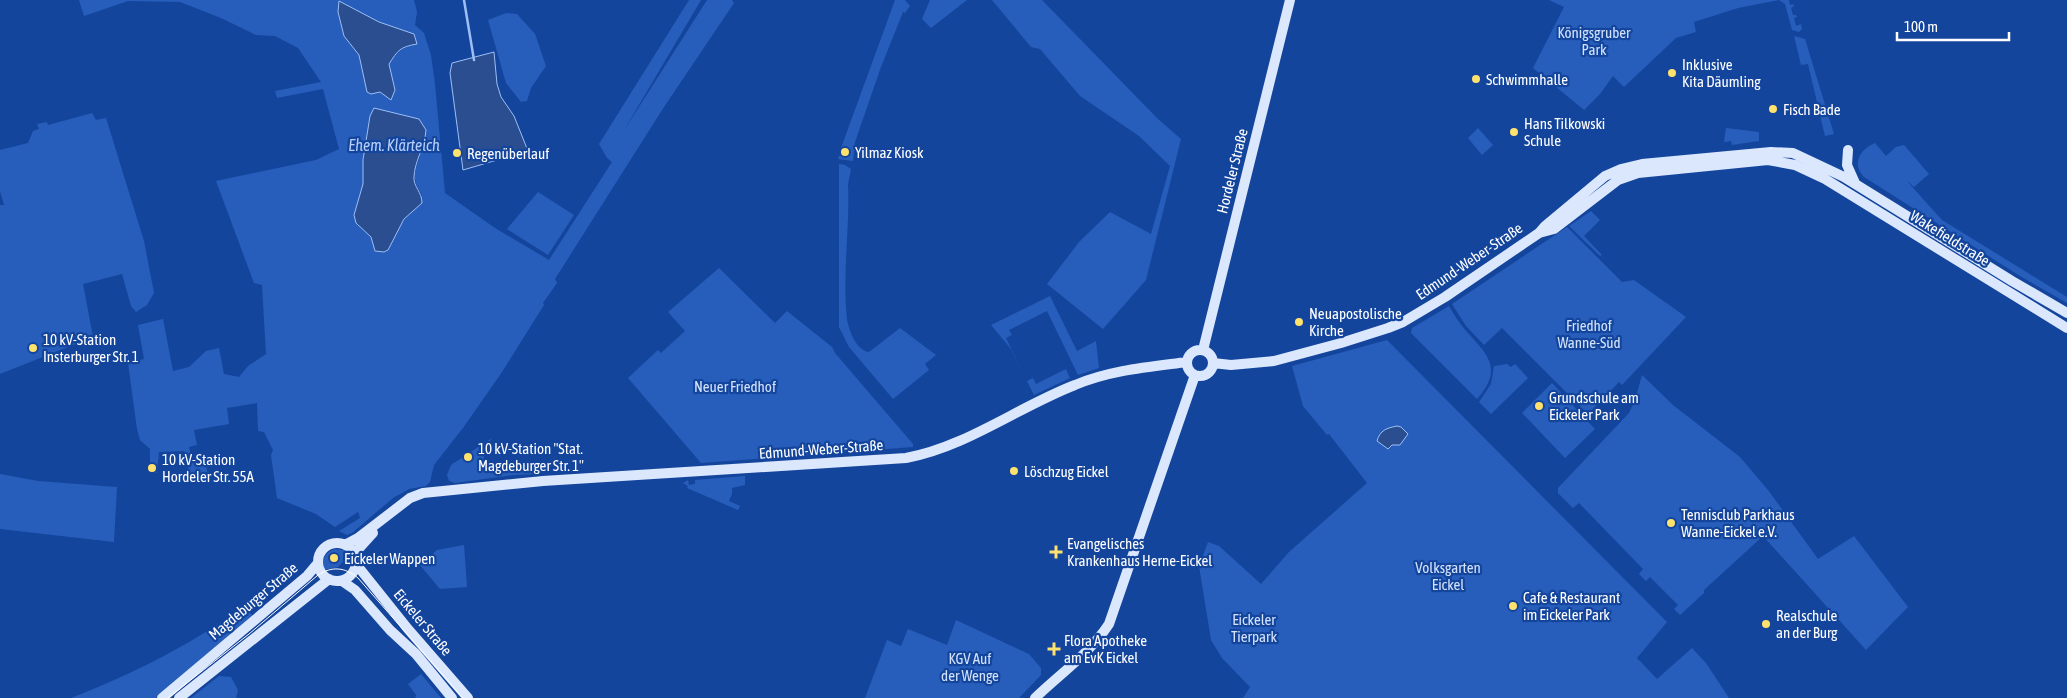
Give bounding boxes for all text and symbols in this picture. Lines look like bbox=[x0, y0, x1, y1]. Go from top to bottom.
scale bar bbox=[1897, 10, 2010, 42]
text: 100 m bbox=[1904, 18, 1938, 35]
park label: Königsgruber Park bbox=[1557, 24, 1631, 58]
place label: Inklusive Kita Däumling bbox=[1682, 56, 1761, 90]
marker: Inklusive Kita Däumling bbox=[1666, 67, 1678, 79]
place label: Schwimmhalle bbox=[1486, 71, 1568, 88]
marker: Schwimmhalle bbox=[1470, 73, 1482, 85]
place label: Fisch Bade bbox=[1783, 101, 1841, 118]
marker: Fisch Bade bbox=[1767, 103, 1779, 115]
place label: Hans Tilkowski Schule bbox=[1524, 115, 1605, 149]
marker: Hans Tilkowski Schule bbox=[1508, 126, 1520, 138]
street label: Hordeler Straße bbox=[1213, 127, 1251, 215]
water label: Ehem. Klärteich bbox=[348, 136, 440, 154]
place label: Yilmaz Kiosk bbox=[855, 144, 924, 161]
place label: Regenüberlauf bbox=[467, 145, 549, 162]
marker: Yilmaz Kiosk bbox=[839, 146, 851, 158]
marker: Regenüberlauf bbox=[451, 147, 463, 159]
street label: Wakefieldstraße bbox=[1907, 207, 1993, 269]
street label: Edmund-Weber-Straße bbox=[1413, 219, 1526, 303]
place label: Neuapostolische Kirche bbox=[1309, 305, 1402, 339]
marker: Neuapostolische Kirche bbox=[1293, 316, 1305, 328]
park label: Friedhof Wanne-Süd bbox=[1557, 317, 1621, 351]
place label: 10 kV-Station Insterburger Str. 1 bbox=[43, 331, 139, 365]
marker: 10 kV-Station Insterburger Str. 1 bbox=[27, 342, 39, 354]
park label: Neuer Friedhof bbox=[694, 378, 776, 395]
place label: Grundschule am Eickeler Park bbox=[1549, 389, 1639, 423]
marker: Grundschule am Eickeler Park bbox=[1533, 400, 1545, 412]
street label: Edmund-Weber-Straße bbox=[758, 436, 884, 462]
place label: 10 kV-Station "Stat. Magdeburger Str. 1" bbox=[478, 440, 584, 474]
place label: 10 kV-Station Hordeler Str. 55A bbox=[162, 451, 254, 485]
marker: 10 kV-Station "Stat. Magdeburger Str. 1" bbox=[462, 451, 474, 463]
marker: 10 kV-Station Hordeler Str. 55A bbox=[146, 462, 158, 474]
place label: Löschzug Eickel bbox=[1024, 463, 1109, 480]
marker: Löschzug Eickel bbox=[1008, 465, 1020, 477]
place label: Tennisclub Parkhaus Wanne-Eickel e.V. bbox=[1681, 506, 1795, 540]
marker: Tennisclub Parkhaus Wanne-Eickel e.V. bbox=[1665, 517, 1677, 529]
place label: Evangelisches Krankenhaus Herne-Eickel bbox=[1067, 535, 1212, 569]
marker: Evangelisches Krankenhaus Herne-Eickel bbox=[1049, 545, 1063, 559]
place label: Eickeler Wappen bbox=[344, 550, 435, 567]
marker: Eickeler Wappen bbox=[328, 552, 340, 564]
street label: Magdeburger Straße bbox=[205, 559, 301, 643]
park label: Volksgarten Eickel bbox=[1415, 559, 1481, 593]
street label: Eickeler Straße bbox=[390, 585, 456, 659]
place label: Cafe & Restaurant im Eickeler Park bbox=[1523, 589, 1620, 623]
marker: Cafe & Restaurant im Eickeler Park bbox=[1507, 600, 1519, 612]
place label: Realschule an der Burg bbox=[1776, 607, 1838, 641]
park label: Eickeler Tierpark bbox=[1231, 611, 1277, 645]
marker: Realschule an der Burg bbox=[1760, 618, 1772, 630]
place label: Flora Apotheke am EvK Eickel bbox=[1064, 632, 1147, 666]
marker: Flora Apotheke am EvK Eickel bbox=[1048, 643, 1060, 655]
park label: KGV Auf der Wenge bbox=[941, 650, 999, 684]

